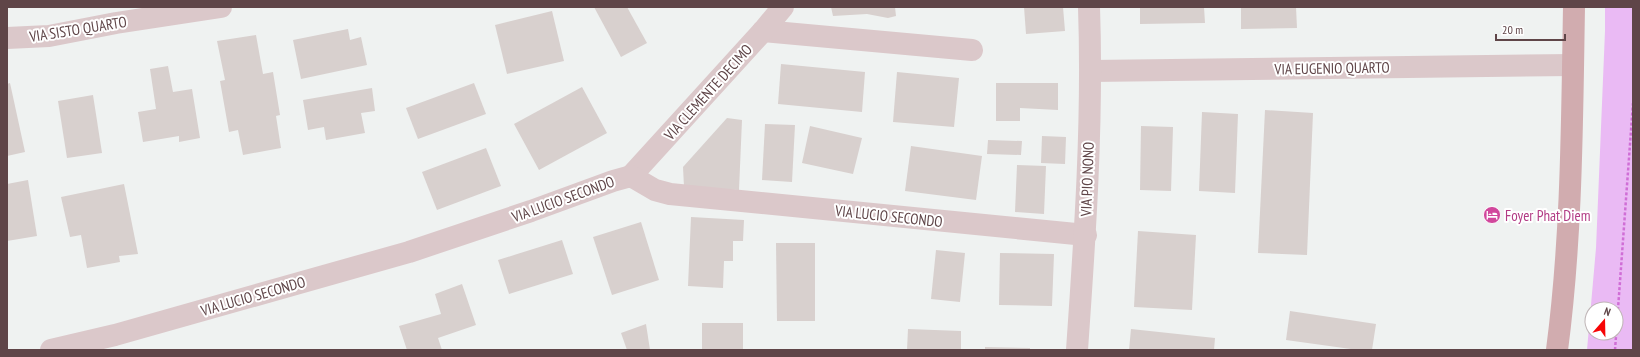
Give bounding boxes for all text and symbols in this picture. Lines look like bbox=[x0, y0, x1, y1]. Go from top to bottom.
street label: VIA SISTO QUARTO bbox=[27, 12, 128, 46]
scale bar bbox=[1496, 16, 1565, 42]
text: 20 m bbox=[1502, 22, 1523, 37]
street label: VIA CLEMENTE DECIMO bbox=[659, 40, 756, 145]
street label: VIA EUGENIO QUARTO bbox=[1273, 57, 1390, 79]
street label: VIA PIO NONO bbox=[1076, 141, 1098, 218]
street label: VIA LUCIO SECONDO bbox=[508, 172, 617, 227]
street label: VIA LUCIO SECONDO bbox=[833, 201, 944, 231]
hotel icon: Foyer Phat Diem bbox=[1482, 205, 1502, 225]
place label: Foyer Phat Diem bbox=[1505, 206, 1590, 225]
street label: VIA LUCIO SECONDO bbox=[198, 272, 307, 320]
north arrow bbox=[1584, 301, 1624, 341]
text: N bbox=[1602, 304, 1613, 319]

